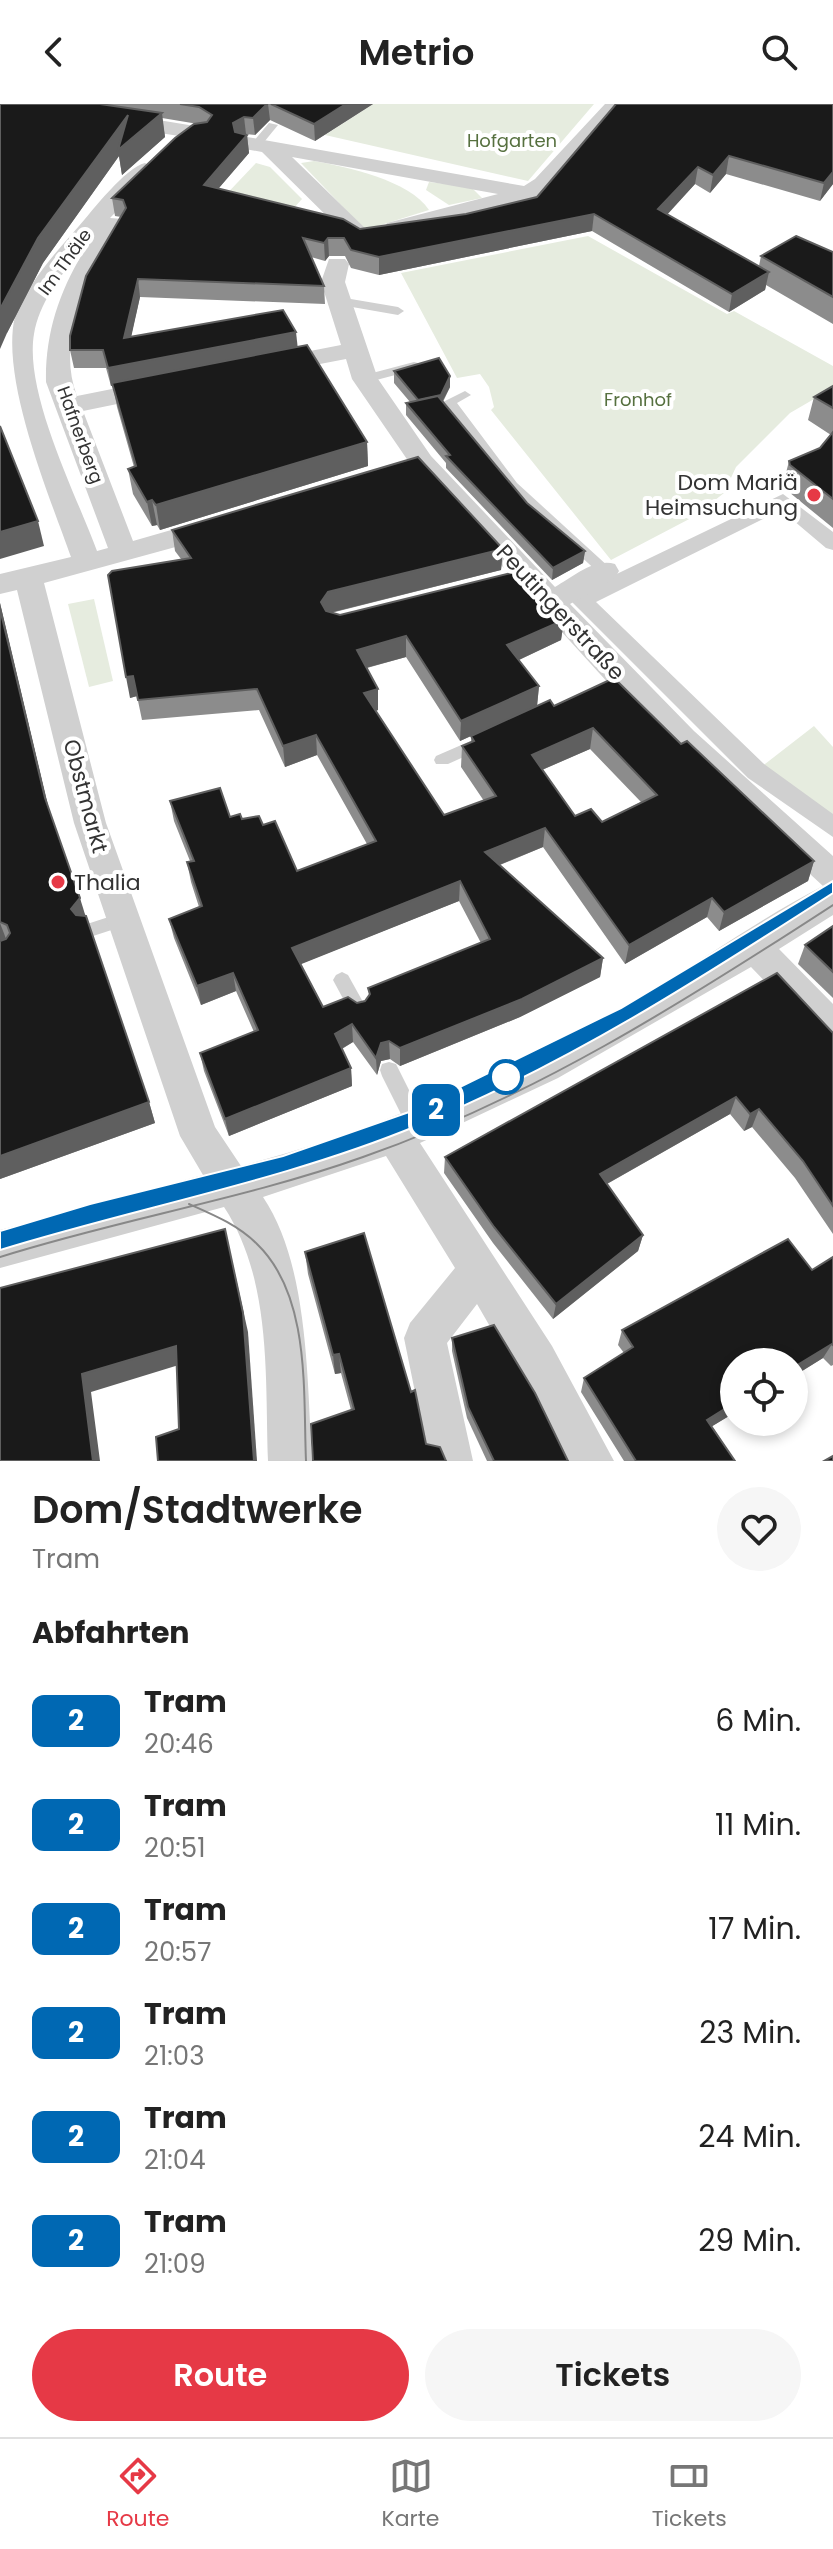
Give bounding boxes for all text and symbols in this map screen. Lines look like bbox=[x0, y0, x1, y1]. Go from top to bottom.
text: Metrio bbox=[358, 27, 475, 78]
icon: back bbox=[32, 30, 76, 74]
icon: search bbox=[757, 30, 801, 74]
park label: Hofgarten bbox=[467, 128, 557, 153]
street label: Im Thäle bbox=[32, 223, 97, 300]
street label: Hafnerberg bbox=[51, 383, 110, 487]
park label: Fronhof bbox=[604, 387, 672, 412]
place label: Dom Mariä Heimsuchung bbox=[645, 467, 798, 523]
marker: Dom Mariä Heimsuchung bbox=[805, 486, 823, 504]
street label: Peutingerstraße bbox=[489, 537, 632, 687]
street label: Obstmarkt bbox=[55, 736, 116, 857]
place label: Thalia bbox=[74, 867, 141, 898]
marker: Thalia bbox=[49, 873, 67, 891]
unlabelled marker bbox=[489, 1060, 523, 1094]
line badge: 2 bbox=[410, 1084, 462, 1136]
text: 2 bbox=[428, 1090, 444, 1129]
map controls bbox=[720, 1348, 808, 1436]
button: locate bbox=[720, 1348, 808, 1436]
text: Dom/Stadtwerke bbox=[32, 1483, 362, 1536]
button: heart bbox=[717, 1487, 801, 1571]
text: Tram bbox=[32, 1541, 100, 1577]
text: Abfahrten bbox=[32, 1611, 190, 1654]
text: Tram bbox=[144, 1680, 227, 1723]
text: 6 Min. bbox=[715, 1699, 801, 1742]
text: 2 bbox=[68, 1701, 84, 1740]
text: 20:46 bbox=[144, 1726, 214, 1762]
text: Tram bbox=[144, 1784, 227, 1827]
text: 11 Min. bbox=[715, 1803, 801, 1846]
text: 2 bbox=[68, 1805, 84, 1844]
text: 20:51 bbox=[144, 1830, 205, 1866]
text: Tram bbox=[144, 1888, 227, 1931]
text: 17 Min. bbox=[708, 1907, 801, 1950]
text: 2 bbox=[68, 1909, 84, 1948]
text: 20:57 bbox=[144, 1934, 211, 1970]
text: Tram bbox=[144, 1992, 227, 2035]
text: 23 Min. bbox=[699, 2011, 801, 2054]
text: 2 bbox=[68, 2013, 84, 2052]
text: 21:03 bbox=[144, 2038, 204, 2074]
text: Tram bbox=[144, 2096, 227, 2139]
text: 24 Min. bbox=[698, 2115, 801, 2158]
text: 2 bbox=[68, 2117, 84, 2156]
text: 21:04 bbox=[144, 2142, 206, 2178]
text: Tram bbox=[144, 2200, 227, 2243]
text: 29 Min. bbox=[698, 2219, 801, 2262]
text: 2 bbox=[68, 2221, 84, 2260]
text: 21:09 bbox=[144, 2246, 206, 2282]
button: Route bbox=[32, 2329, 409, 2421]
button: Tickets bbox=[425, 2329, 801, 2421]
tab: Route bbox=[106, 2454, 169, 2535]
tab: Karte bbox=[382, 2454, 439, 2535]
tab: Tickets bbox=[652, 2454, 727, 2535]

